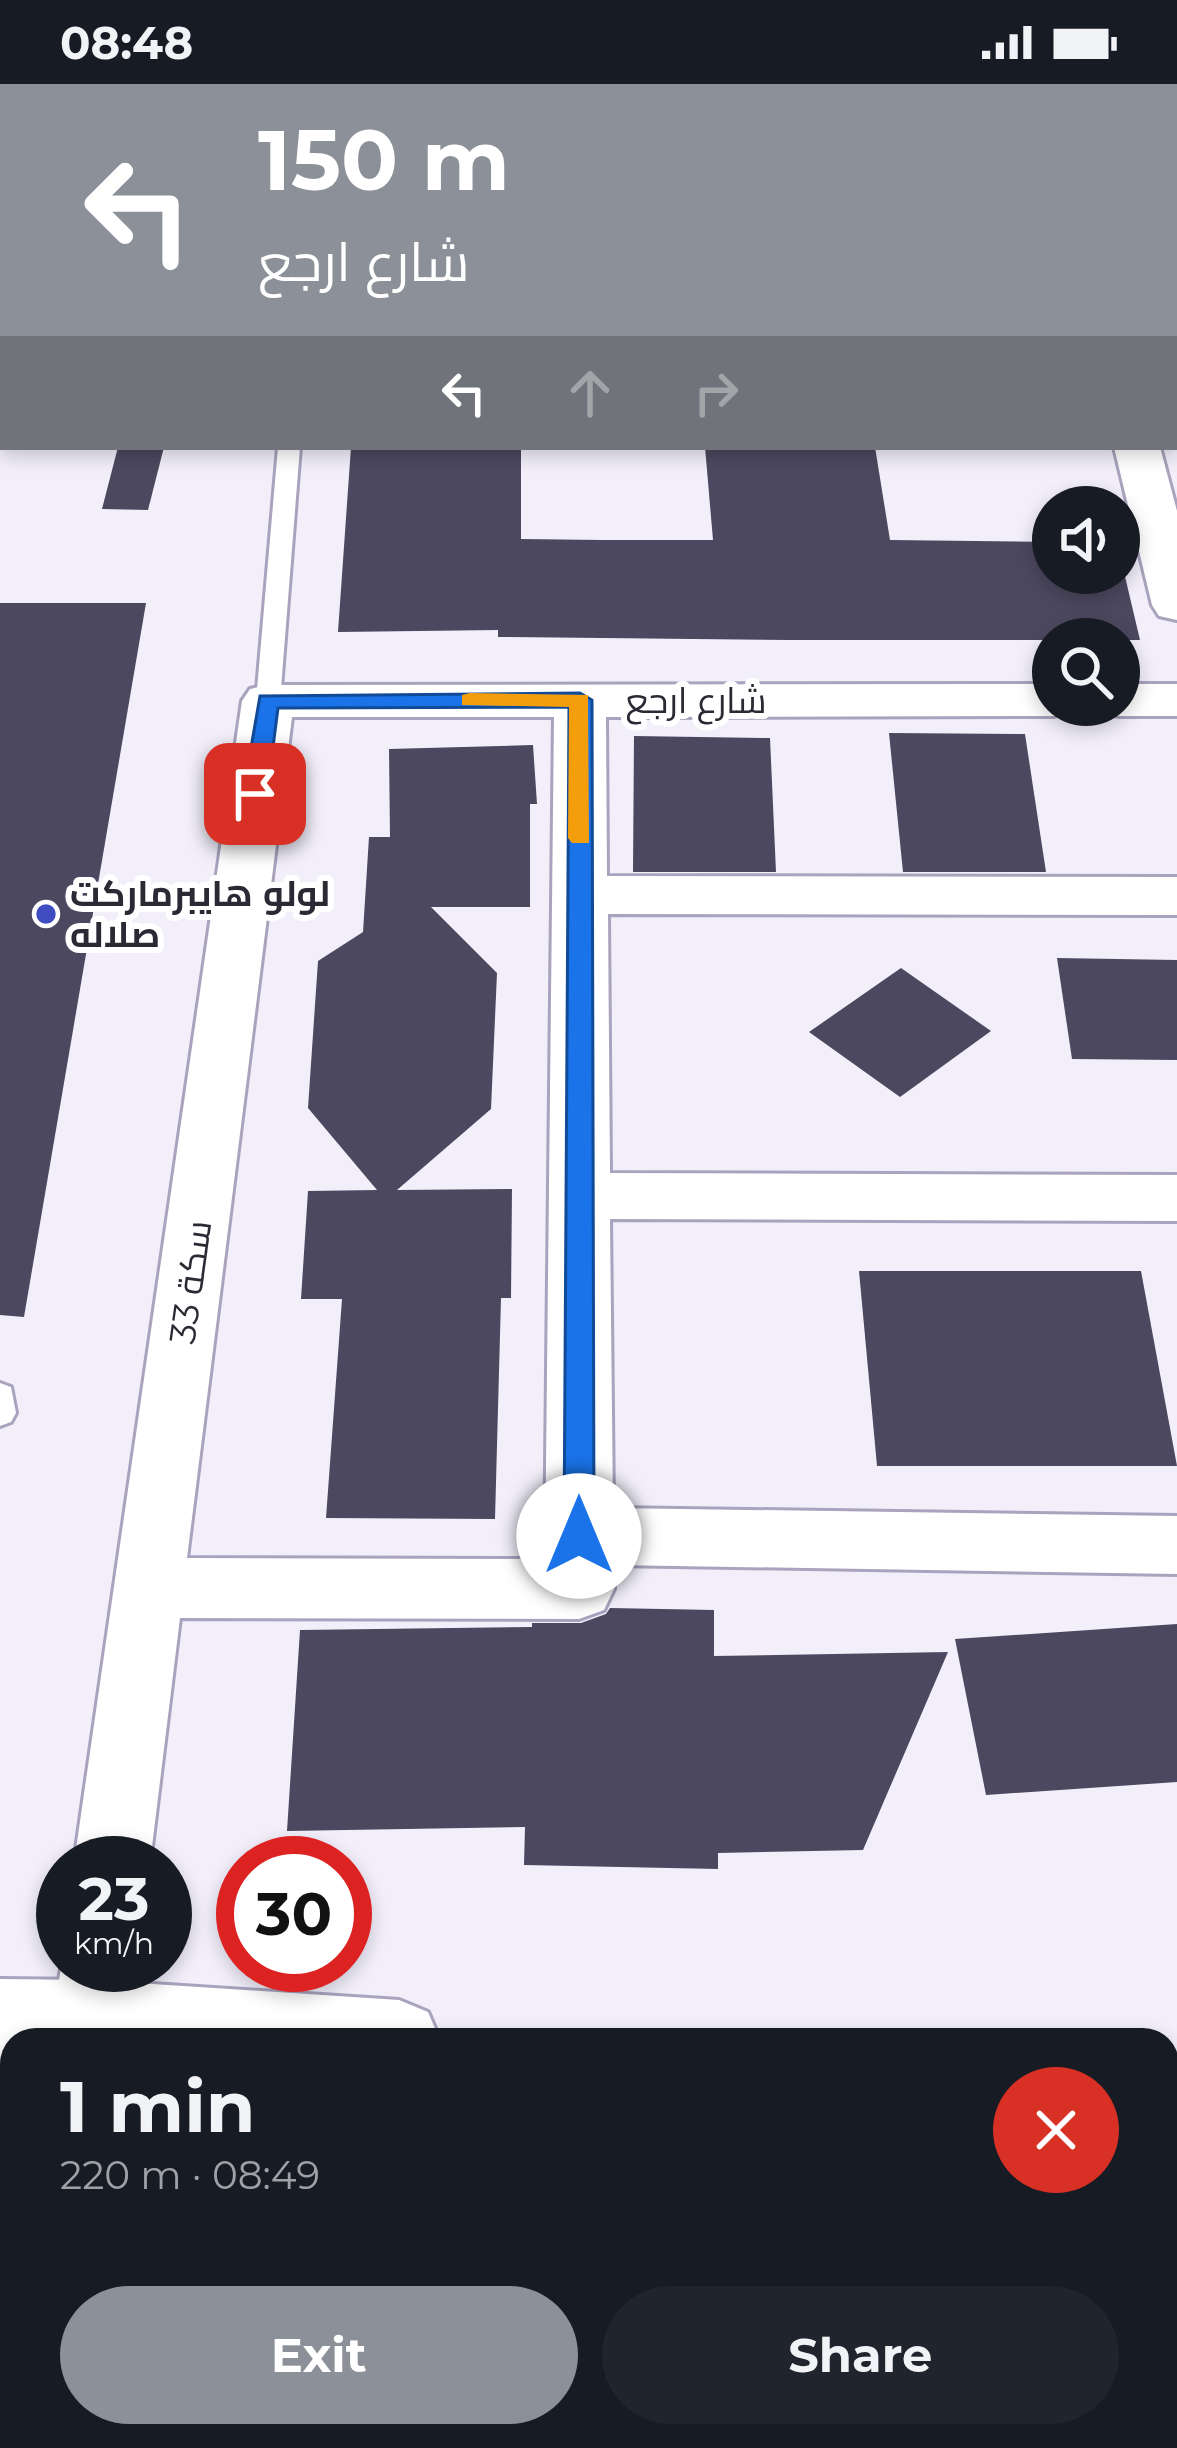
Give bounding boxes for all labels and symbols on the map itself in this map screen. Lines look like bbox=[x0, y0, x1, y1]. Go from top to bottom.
street label: شارع ارجع bbox=[625, 678, 767, 725]
pin bbox=[204, 743, 306, 845]
place label: لولو هايبرماركت صلاله bbox=[70, 871, 330, 956]
marker: لولو هايبرماركت صلاله bbox=[33, 901, 59, 927]
street label: سكة 33 bbox=[160, 1217, 220, 1347]
position arrow bbox=[516, 1473, 642, 1599]
speed limit sign: 30 bbox=[216, 1836, 372, 1992]

